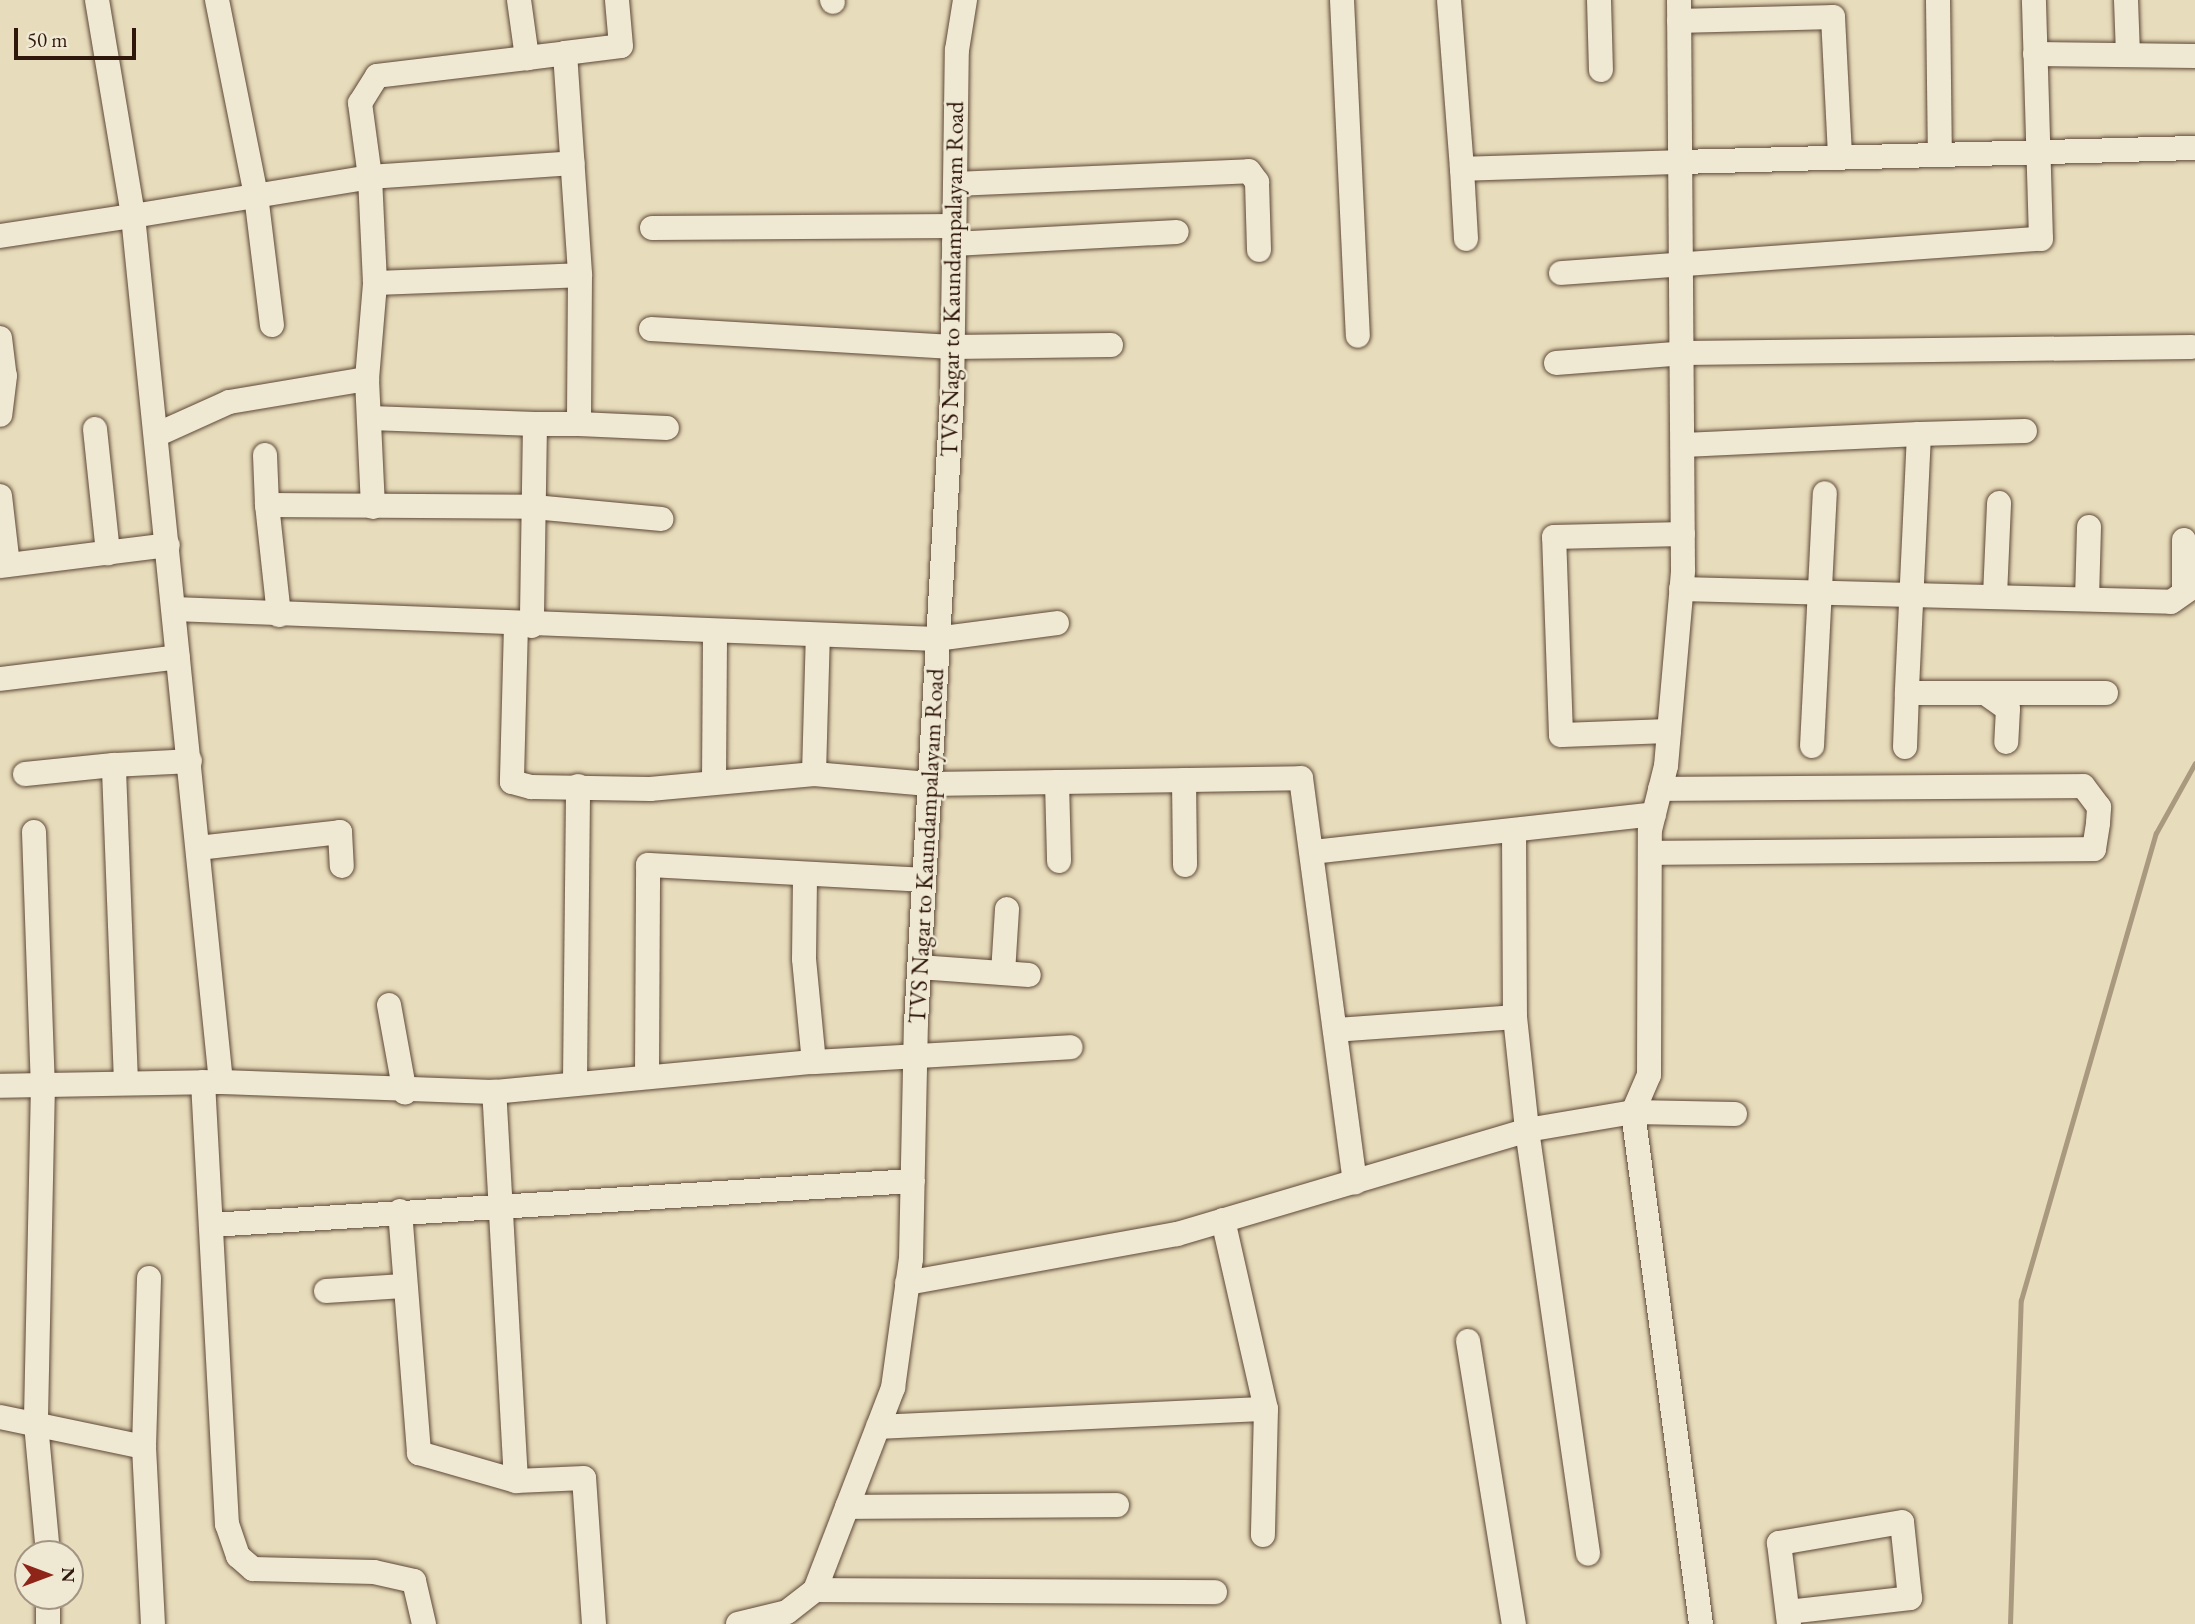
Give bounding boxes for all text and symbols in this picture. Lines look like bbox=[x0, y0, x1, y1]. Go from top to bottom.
scale bar bbox=[18, 14, 140, 58]
text: 50 m bbox=[27, 26, 68, 53]
street label: TVS Nagar to Kaundampalayam Road bbox=[934, 101, 970, 457]
street label: TVS Nagar to Kaundampalayam Road bbox=[902, 668, 950, 1024]
north arrow bbox=[14, 1540, 84, 1610]
text: N bbox=[56, 1567, 81, 1583]

